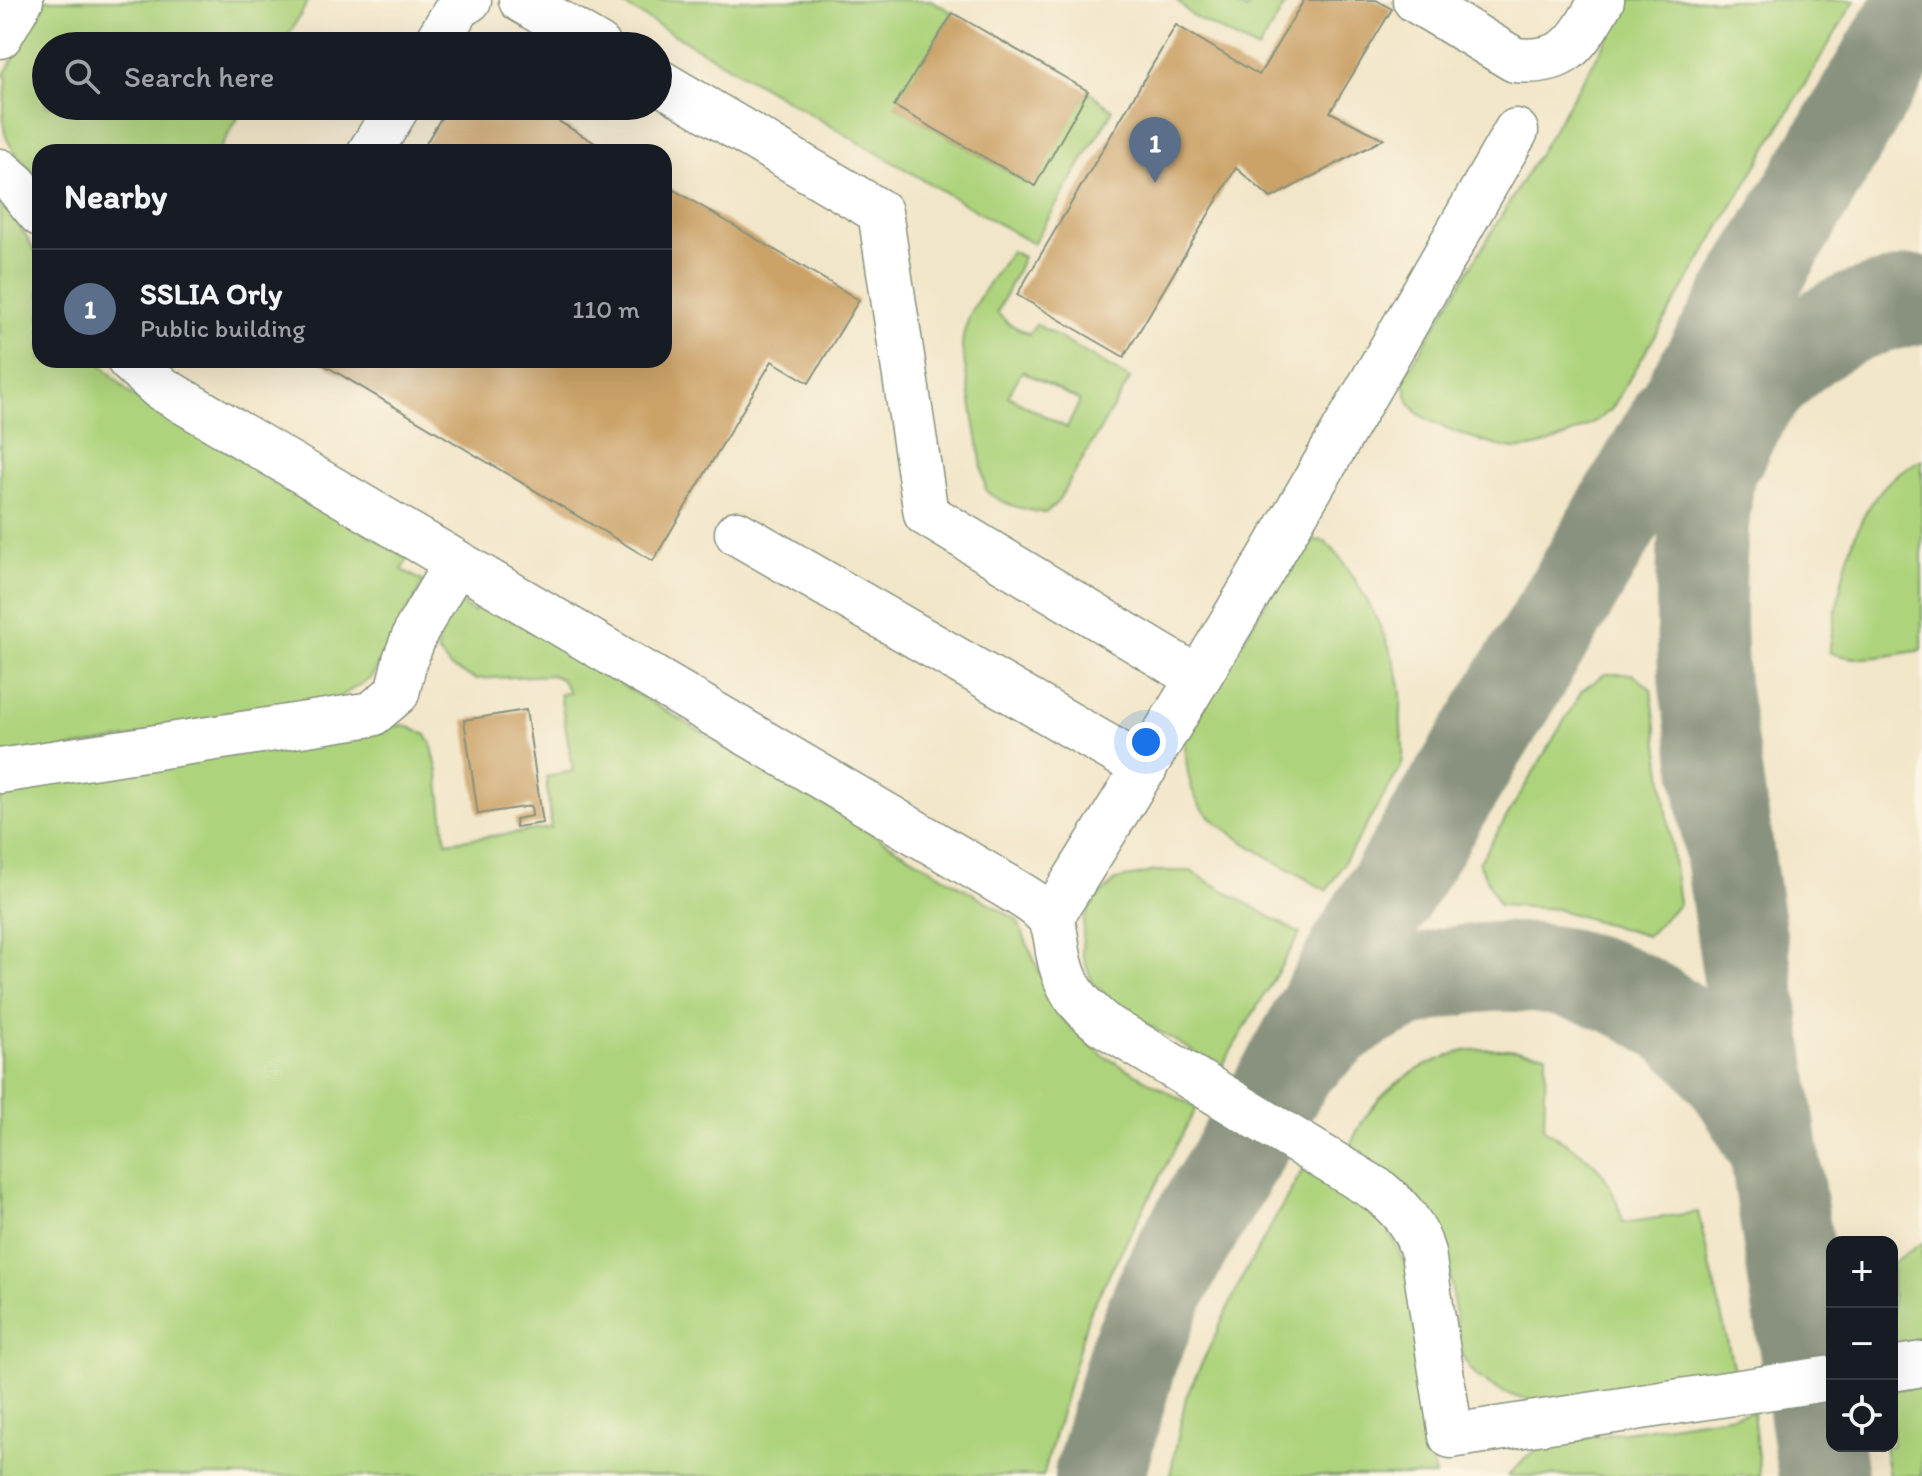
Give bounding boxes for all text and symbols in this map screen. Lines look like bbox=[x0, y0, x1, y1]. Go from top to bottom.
search box bbox=[32, 32, 672, 120]
icon: search bbox=[60, 54, 104, 98]
text: Search here bbox=[124, 58, 274, 95]
pin: 1 bbox=[1129, 117, 1181, 183]
text: Nearby bbox=[64, 176, 167, 217]
text: SSLIA Orly bbox=[140, 275, 282, 312]
text: 1 bbox=[84, 293, 96, 325]
text: 110 m bbox=[572, 293, 640, 325]
text: Public building bbox=[140, 312, 306, 344]
your location bbox=[1126, 722, 1166, 762]
map controls bbox=[1826, 1236, 1898, 1452]
button: + bbox=[1826, 1236, 1898, 1308]
button: − bbox=[1826, 1308, 1898, 1380]
button: locate bbox=[1826, 1380, 1898, 1452]

